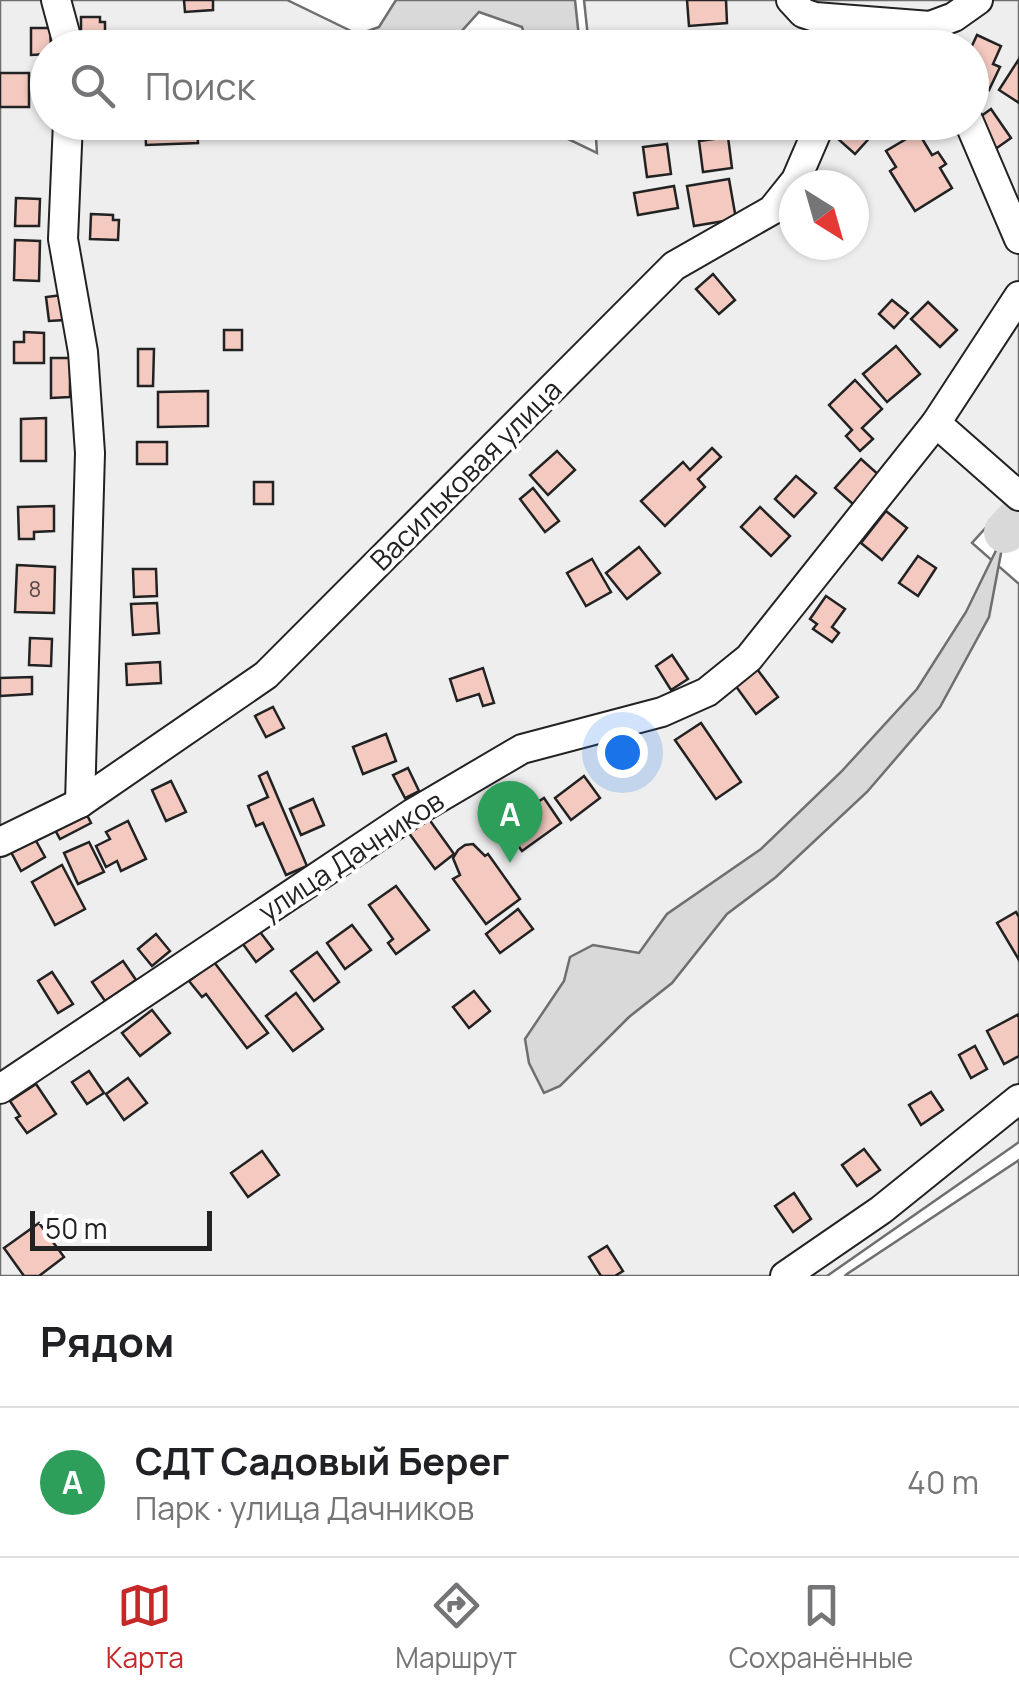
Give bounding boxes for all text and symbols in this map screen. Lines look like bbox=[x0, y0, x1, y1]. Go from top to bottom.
search box bbox=[30, 30, 989, 140]
icon: search bbox=[65, 58, 120, 113]
text: Поиск bbox=[145, 59, 255, 111]
north arrow bbox=[779, 170, 869, 260]
street label: Васильковая улица bbox=[361, 370, 569, 578]
house number: 8 bbox=[29, 574, 41, 604]
your location bbox=[597, 727, 648, 778]
pin: A bbox=[478, 780, 542, 863]
street label: улица Дачников bbox=[250, 781, 450, 929]
scale bar bbox=[30, 1206, 212, 1250]
text: 50 m bbox=[45, 1209, 108, 1247]
text: Рядом bbox=[40, 1312, 174, 1370]
text: СДТ Садовый Берег bbox=[135, 1434, 510, 1486]
text: A bbox=[62, 1460, 83, 1504]
text: 40 m bbox=[907, 1460, 979, 1504]
text: Парк · улица Дачников bbox=[135, 1486, 474, 1530]
tab: Карта bbox=[106, 1578, 184, 1676]
tab: Маршрут bbox=[395, 1578, 517, 1676]
tab: Сохранённые bbox=[729, 1578, 913, 1676]

